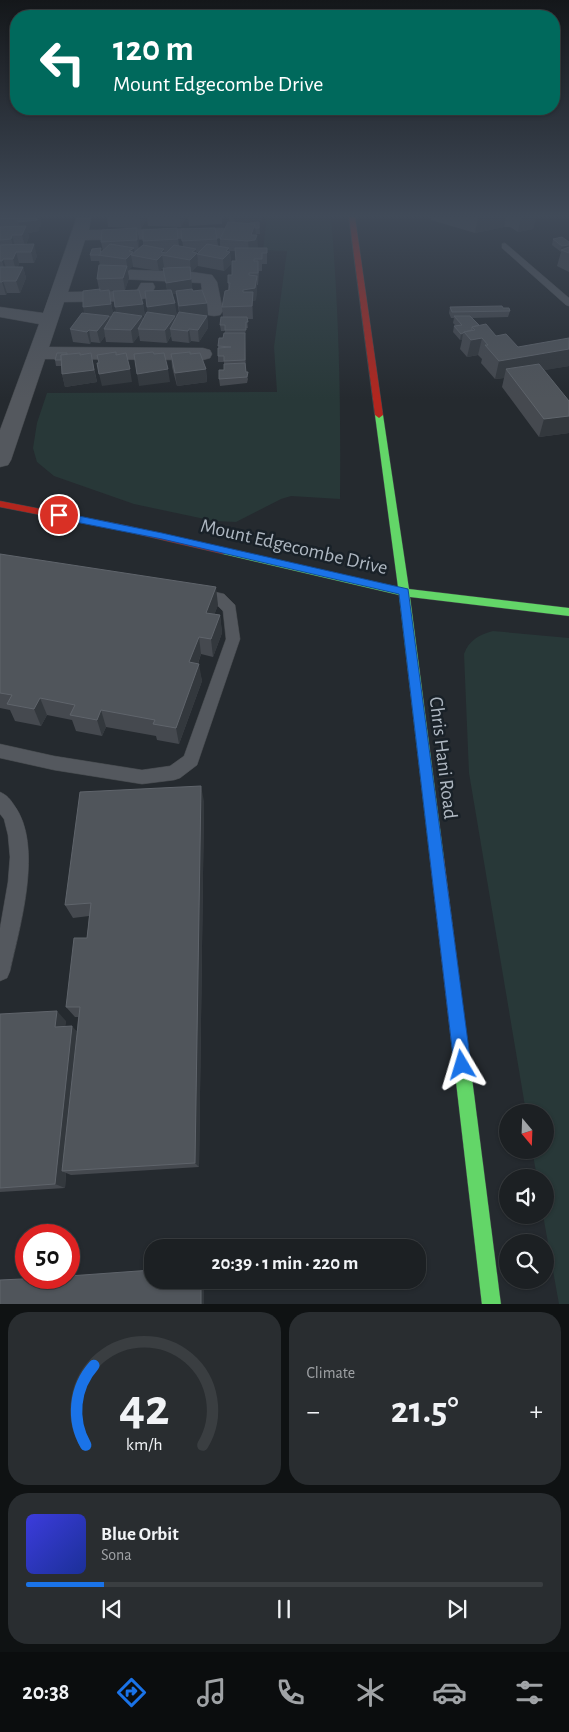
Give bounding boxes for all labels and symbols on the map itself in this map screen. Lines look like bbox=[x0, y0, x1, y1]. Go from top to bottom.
pin bbox=[38, 494, 80, 536]
street label: Mount Edgecombe Drive bbox=[199, 516, 389, 578]
street label: Chris Hani Road bbox=[426, 696, 460, 820]
position arrow bbox=[435, 1038, 487, 1090]
north arrow bbox=[499, 1104, 554, 1159]
speed limit sign: 50 bbox=[15, 1224, 80, 1289]

